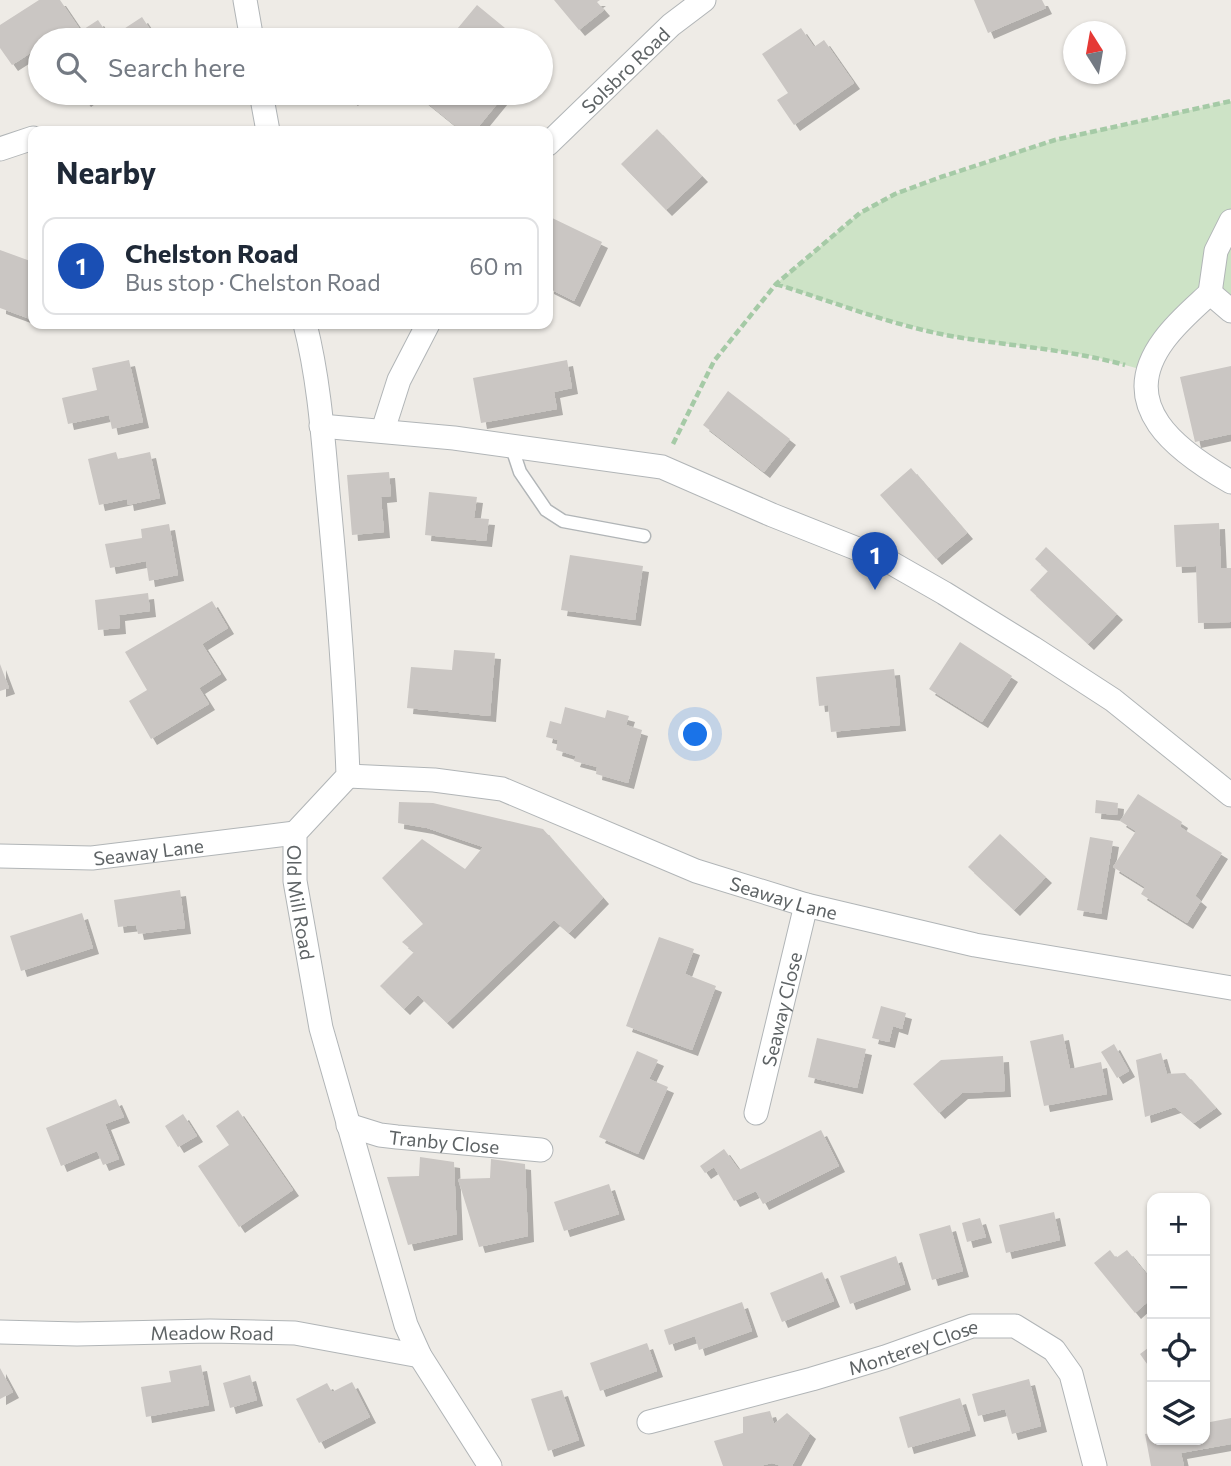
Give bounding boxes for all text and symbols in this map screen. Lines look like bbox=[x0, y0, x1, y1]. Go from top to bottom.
north arrow bbox=[1063, 21, 1126, 84]
street label: Solsbro Road bbox=[576, 22, 674, 117]
search box bbox=[28, 28, 553, 105]
icon: search bbox=[52, 48, 90, 86]
text: Search here bbox=[108, 51, 246, 82]
text: Nearby bbox=[56, 153, 156, 190]
text: Chelston Road bbox=[125, 237, 298, 268]
text: 1 bbox=[76, 252, 86, 280]
text: 60 m bbox=[470, 252, 523, 280]
text: Bus stop · Chelston Road bbox=[125, 268, 380, 296]
pin: 1 bbox=[852, 532, 898, 590]
your location bbox=[678, 717, 712, 751]
street label: Seaway Lane bbox=[92, 833, 205, 869]
street label: Old Mill Road bbox=[283, 845, 320, 961]
street label: Seaway Lane bbox=[727, 871, 840, 924]
street label: Seaway Close bbox=[756, 949, 806, 1068]
street label: Tranby Close bbox=[388, 1125, 500, 1158]
map controls bbox=[1147, 1193, 1210, 1445]
button: + bbox=[1147, 1193, 1210, 1256]
button: − bbox=[1147, 1256, 1210, 1319]
street label: Monterey Close bbox=[845, 1315, 978, 1379]
street label: Meadow Road bbox=[150, 1319, 274, 1344]
button: locate bbox=[1147, 1319, 1210, 1382]
button: layers bbox=[1147, 1382, 1210, 1445]

